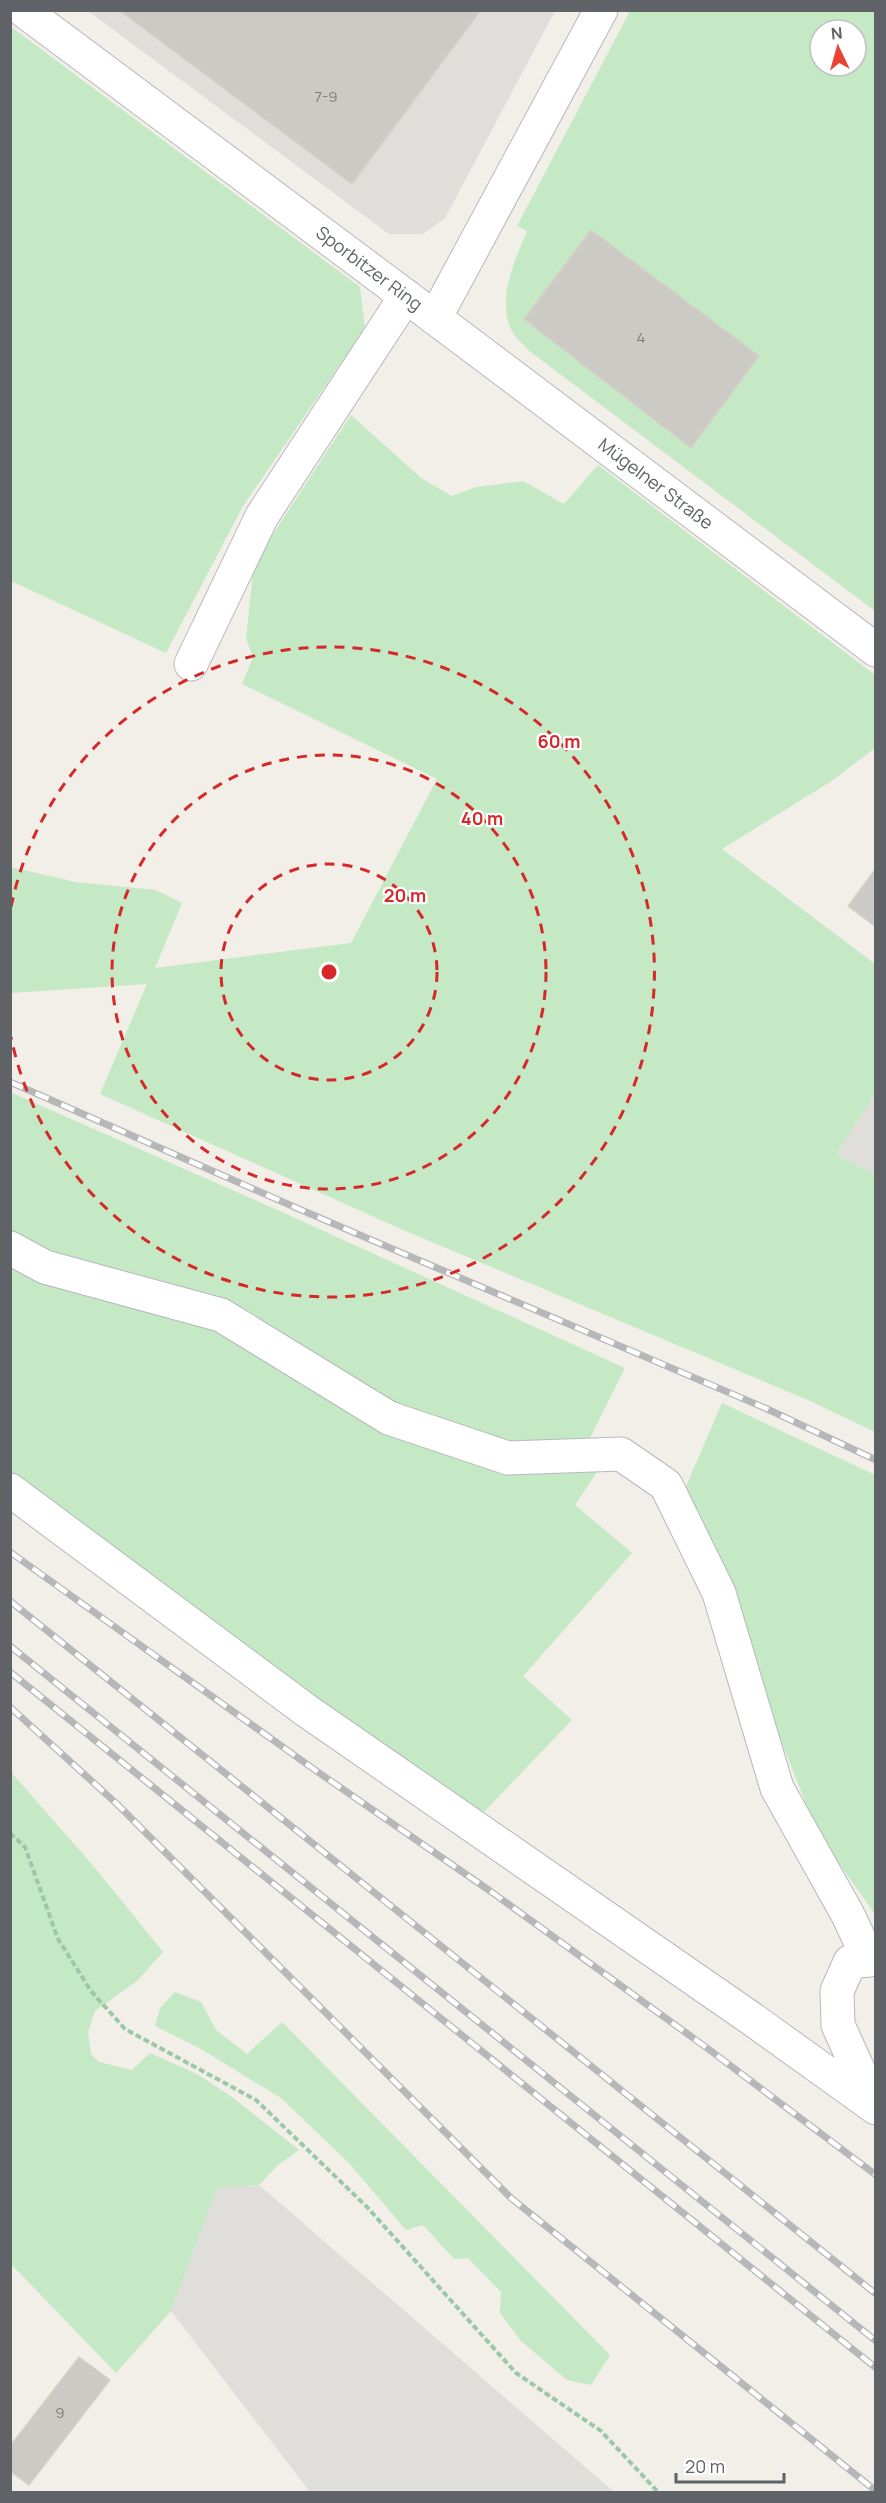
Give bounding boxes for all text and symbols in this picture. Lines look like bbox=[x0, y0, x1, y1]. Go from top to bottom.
north arrow bbox=[808, 18, 868, 78]
text: N bbox=[830, 22, 843, 45]
house number: 7-9 bbox=[314, 86, 338, 107]
street label: Sporbitzer Ring bbox=[311, 220, 428, 316]
house number: 4 bbox=[637, 327, 646, 348]
street label: Mügelner Straße bbox=[594, 432, 719, 534]
text: 60 m bbox=[538, 729, 580, 753]
text: 40 m bbox=[461, 806, 503, 830]
text: 20 m bbox=[384, 883, 426, 907]
centre of rings bbox=[319, 962, 339, 982]
house number: 9 bbox=[55, 2402, 65, 2423]
scale bar bbox=[676, 2446, 784, 2484]
text: 20 m bbox=[685, 2454, 725, 2478]

